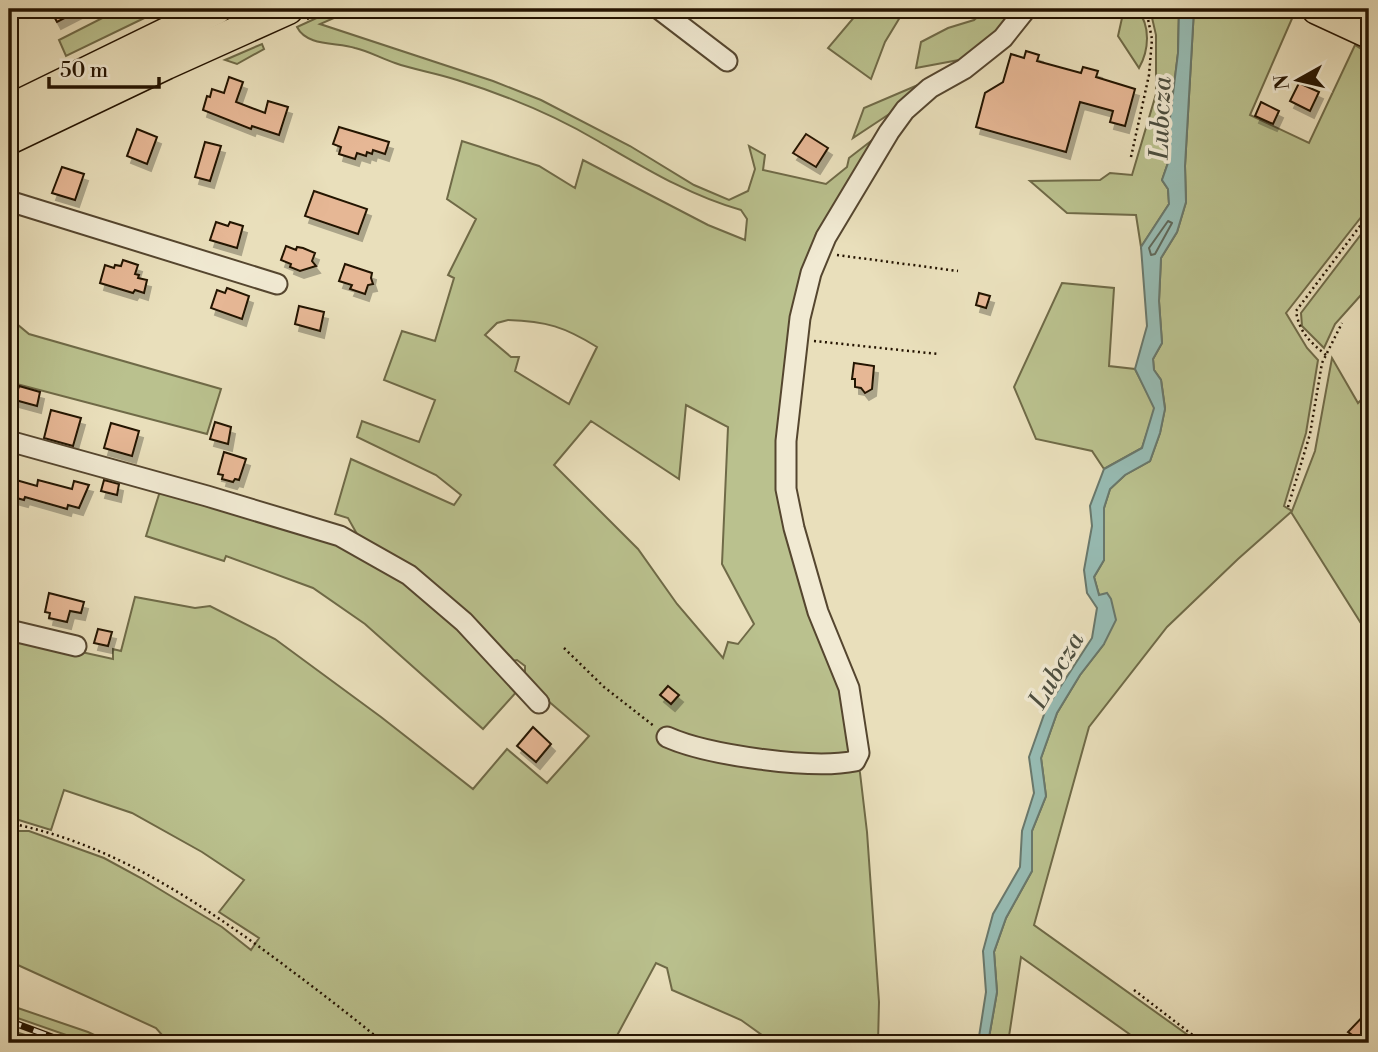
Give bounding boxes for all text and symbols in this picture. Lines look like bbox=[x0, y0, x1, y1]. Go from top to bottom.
scale bar bbox=[49, 46, 159, 90]
north arrow bbox=[1262, 46, 1332, 116]
text: 50 m bbox=[60, 58, 108, 84]
text: N bbox=[1269, 73, 1295, 91]
water label: Lubcza bbox=[1144, 75, 1178, 161]
water label: Lubcza bbox=[1022, 626, 1092, 715]

